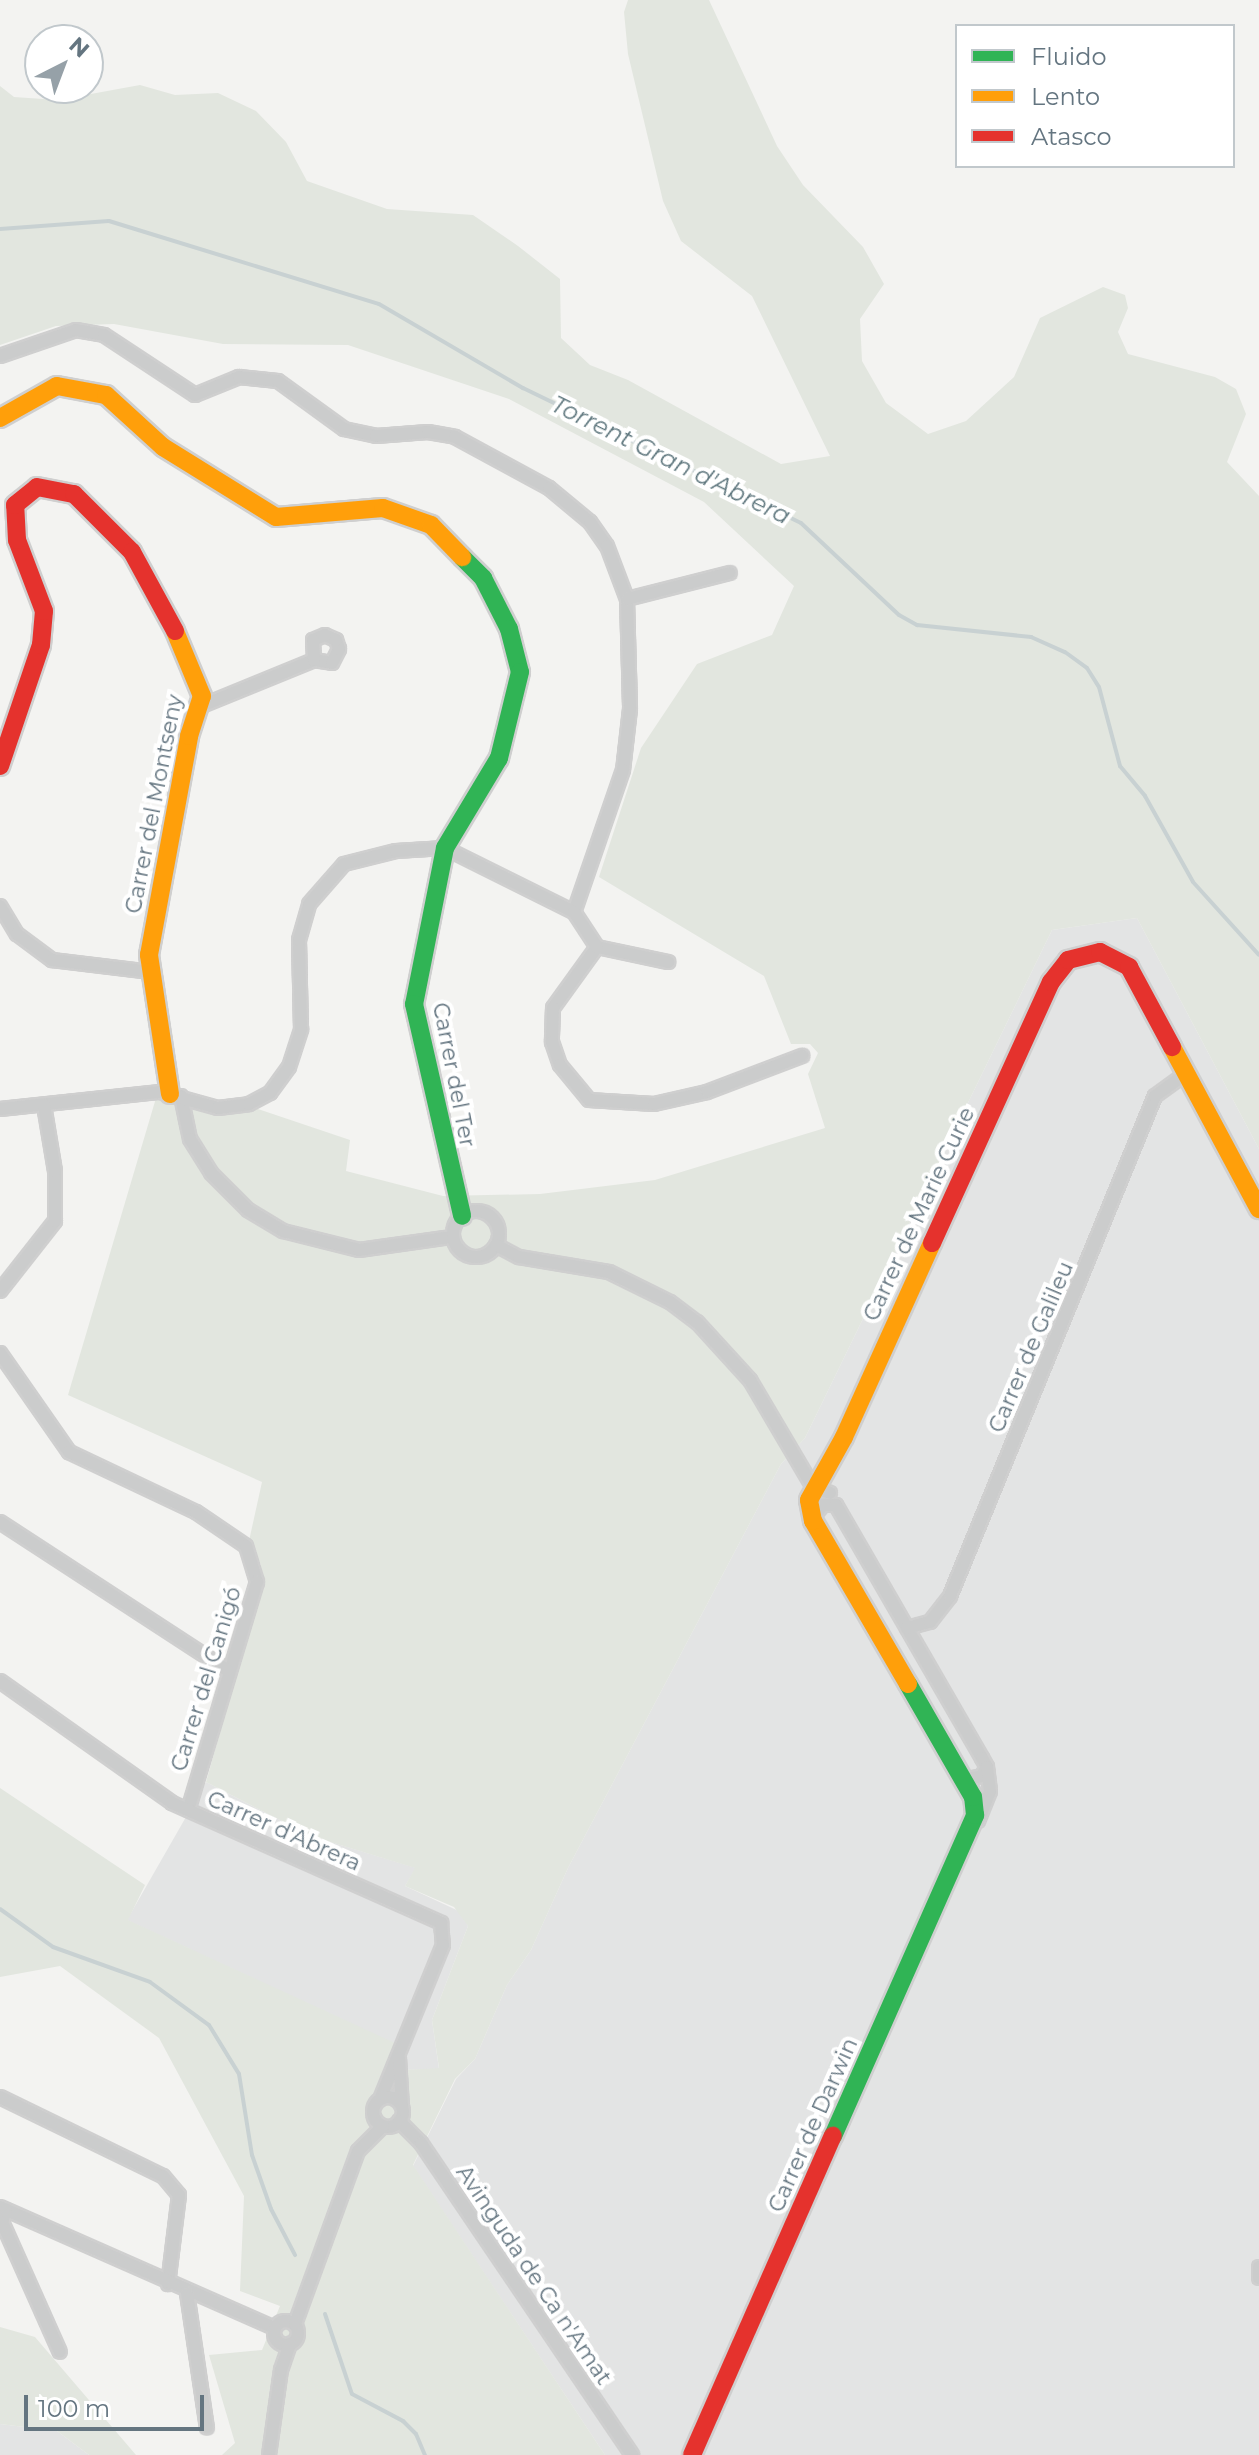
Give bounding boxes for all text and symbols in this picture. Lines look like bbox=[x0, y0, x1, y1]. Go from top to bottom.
north arrow bbox=[24, 24, 104, 104]
legend bbox=[955, 24, 1235, 168]
text: N bbox=[63, 31, 95, 63]
text: Fluido bbox=[1031, 42, 1107, 71]
text: Lento bbox=[1031, 82, 1100, 111]
text: Atasco bbox=[1031, 122, 1112, 151]
water label: Torrent Gran d'Abrera bbox=[547, 389, 795, 531]
street label: Carrer del Montseny bbox=[120, 692, 188, 916]
street label: Carrer del Ter bbox=[427, 1000, 481, 1150]
street label: Carrer de Marie Curie bbox=[858, 1103, 980, 1325]
street label: Carrer de Galileu bbox=[983, 1257, 1079, 1437]
street label: Carrer del Canigó bbox=[165, 1584, 247, 1774]
street label: Carrer d'Abrera bbox=[203, 1785, 365, 1877]
street label: Carrer de Darwin bbox=[763, 2034, 863, 2216]
street label: Avinguda de Ca n'Amat bbox=[451, 2160, 617, 2390]
scale bar bbox=[28, 2379, 208, 2429]
text: 100 m bbox=[38, 2394, 110, 2423]

